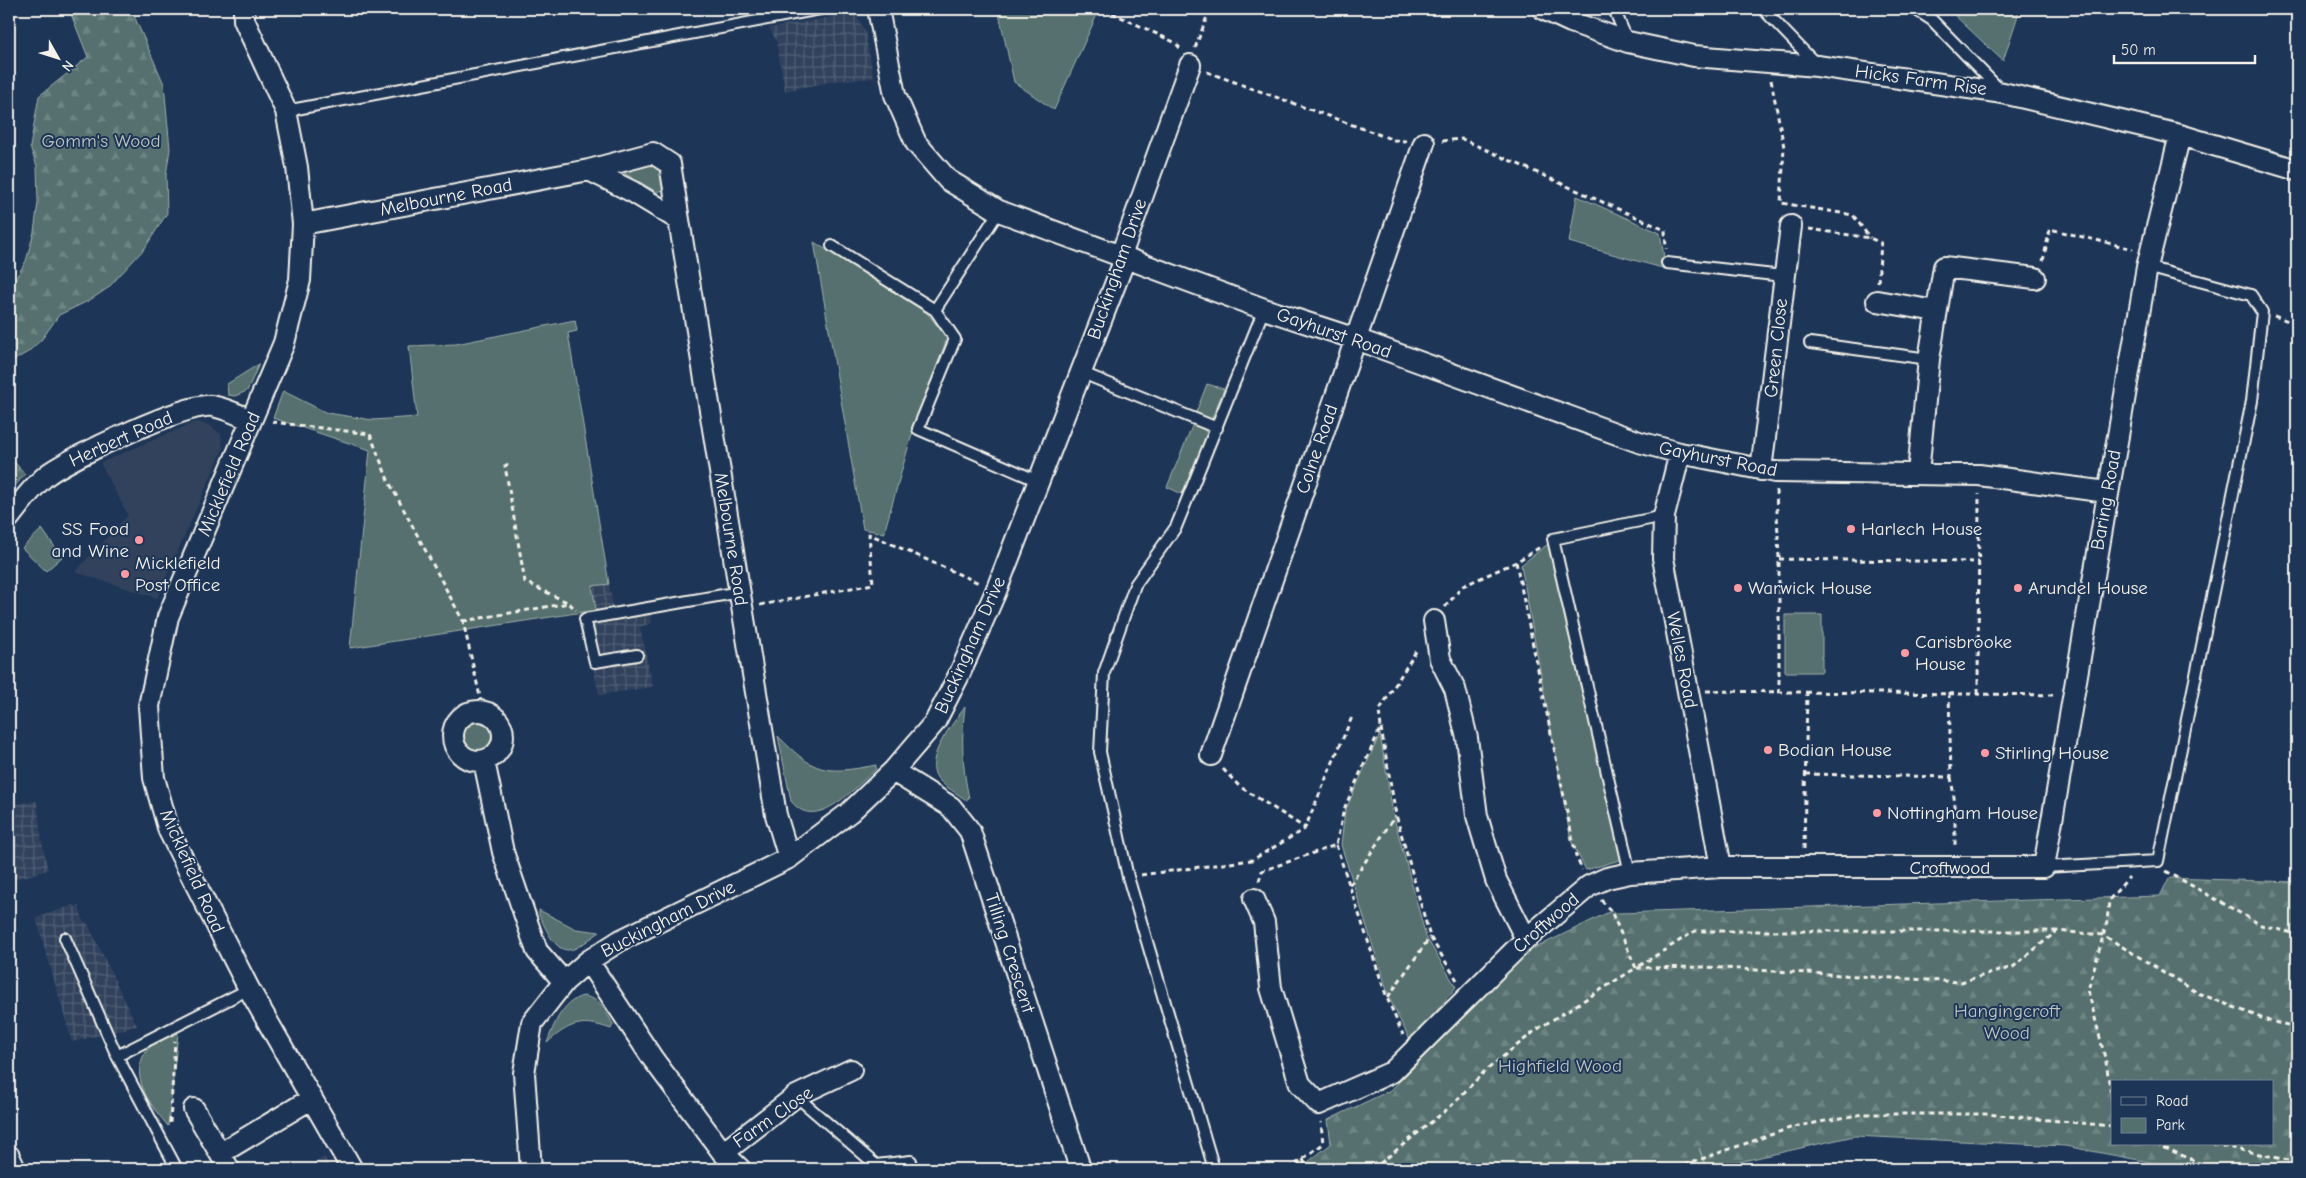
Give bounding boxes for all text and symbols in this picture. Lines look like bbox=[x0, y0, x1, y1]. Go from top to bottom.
north arrow bbox=[32, 32, 82, 82]
scale bar bbox=[2114, 32, 2255, 64]
text: 50 m bbox=[2121, 41, 2156, 59]
text: N bbox=[58, 57, 77, 75]
street label: Hicks Farm Rise bbox=[1854, 60, 1988, 100]
park label: Gomm's Wood bbox=[42, 130, 160, 152]
street label: Melbourne Road bbox=[378, 173, 514, 221]
street label: Buckingham Drive bbox=[1083, 196, 1151, 342]
street label: Green Close bbox=[1760, 297, 1792, 399]
street label: Gayhurst Road bbox=[1274, 303, 1394, 363]
street label: Colne Road bbox=[1291, 401, 1343, 497]
street label: Herbert Road bbox=[66, 406, 176, 472]
street label: Micklefield Road bbox=[193, 408, 265, 540]
street label: Gayhurst Road bbox=[1657, 437, 1779, 481]
street label: Baring Road bbox=[2086, 448, 2126, 552]
street label: Melbourne Road bbox=[710, 471, 752, 607]
place label: SS Food and Wine bbox=[51, 518, 129, 562]
place label: Harlech House bbox=[1861, 518, 1982, 540]
marker: Harlech House bbox=[1845, 523, 1857, 535]
marker: SS Food and Wine bbox=[133, 534, 145, 546]
place label: Micklefield Post Office bbox=[135, 552, 221, 596]
marker: Micklefield Post Office bbox=[119, 568, 131, 580]
street label: Buckingham Drive bbox=[930, 573, 1010, 717]
place label: Warwick House bbox=[1748, 577, 1872, 599]
place label: Arundel House bbox=[2028, 577, 2148, 599]
marker: Warwick House bbox=[1732, 582, 1744, 594]
marker: Arundel House bbox=[2012, 582, 2024, 594]
street label: Welles Road bbox=[1662, 610, 1702, 710]
place label: Carisbrooke House bbox=[1915, 631, 2012, 675]
marker: Carisbrooke House bbox=[1899, 647, 1911, 659]
place label: Bodian House bbox=[1778, 739, 1892, 761]
place label: Stirling House bbox=[1995, 742, 2109, 764]
marker: Bodian House bbox=[1762, 744, 1774, 756]
marker: Stirling House bbox=[1979, 747, 1991, 759]
place label: Nottingham House bbox=[1887, 802, 2038, 824]
street label: Micklefield Road bbox=[155, 806, 229, 936]
marker: Nottingham House bbox=[1871, 807, 1883, 819]
street label: Croftwood bbox=[1910, 857, 1990, 879]
street label: Buckingham Drive bbox=[597, 876, 739, 962]
street label: Croftwood bbox=[1508, 888, 1584, 958]
street label: Tilling Crescent bbox=[980, 890, 1040, 1016]
park label: Hangingcroft Wood bbox=[1954, 1000, 2061, 1044]
park label: Highfield Wood bbox=[1498, 1055, 1622, 1077]
legend bbox=[2111, 1080, 2274, 1146]
street label: Farm Close bbox=[729, 1081, 817, 1153]
text: Road bbox=[2156, 1092, 2188, 1110]
text: Park bbox=[2156, 1116, 2185, 1134]

